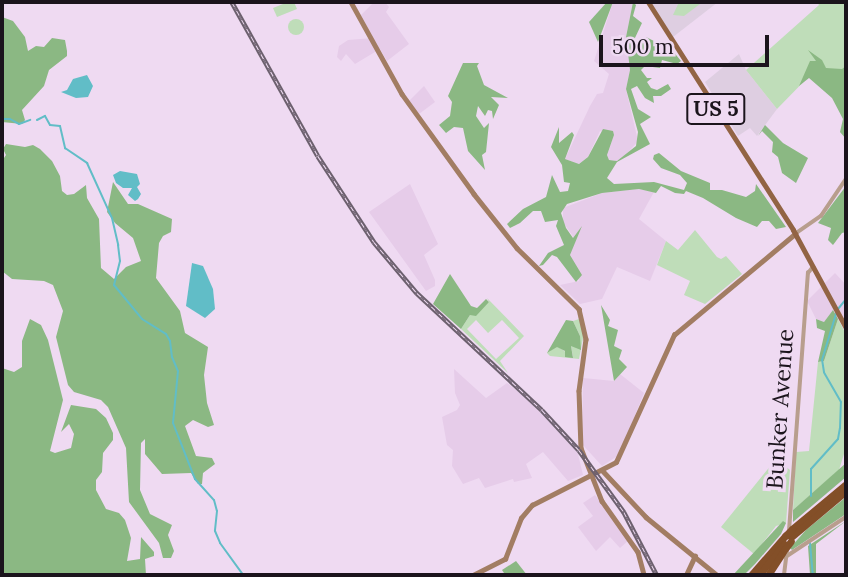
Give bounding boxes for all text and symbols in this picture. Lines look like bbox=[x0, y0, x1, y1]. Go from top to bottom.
scale bar bbox=[603, 21, 773, 65]
text: 500 m bbox=[612, 33, 674, 60]
road number: US 5 bbox=[686, 92, 746, 126]
street label: Bunker Avenue bbox=[761, 328, 799, 490]

